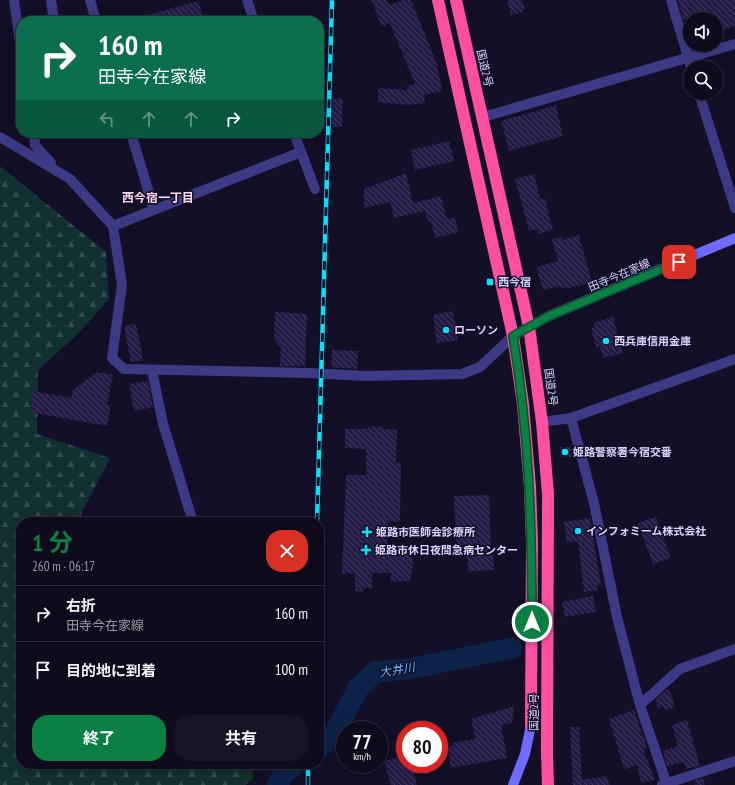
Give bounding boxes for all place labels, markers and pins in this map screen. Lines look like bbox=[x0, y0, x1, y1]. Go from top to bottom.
pin bbox=[662, 245, 696, 279]
place label: 西今宿 bbox=[498, 275, 531, 289]
marker: 西今宿 bbox=[485, 277, 495, 287]
place label: ローソン bbox=[454, 323, 498, 337]
marker: ローソン bbox=[441, 325, 451, 335]
place label: 西兵庫信用金庫 bbox=[614, 334, 691, 348]
marker: 西兵庫信用金庫 bbox=[601, 336, 611, 346]
place label: 姫路警察署今宿交番 bbox=[573, 445, 672, 459]
marker: 姫路警察署今宿交番 bbox=[560, 447, 570, 457]
place label: インフォミーム株式会社 bbox=[586, 524, 706, 538]
place label: 姫路市医師会診療所 bbox=[376, 525, 475, 539]
marker: 姫路市医師会診療所 bbox=[361, 526, 373, 538]
marker: インフォミーム株式会社 bbox=[573, 526, 583, 536]
place label: 姫路市休日夜間急病センター bbox=[375, 543, 518, 557]
marker: 姫路市休日夜間急病センター bbox=[360, 544, 372, 556]

